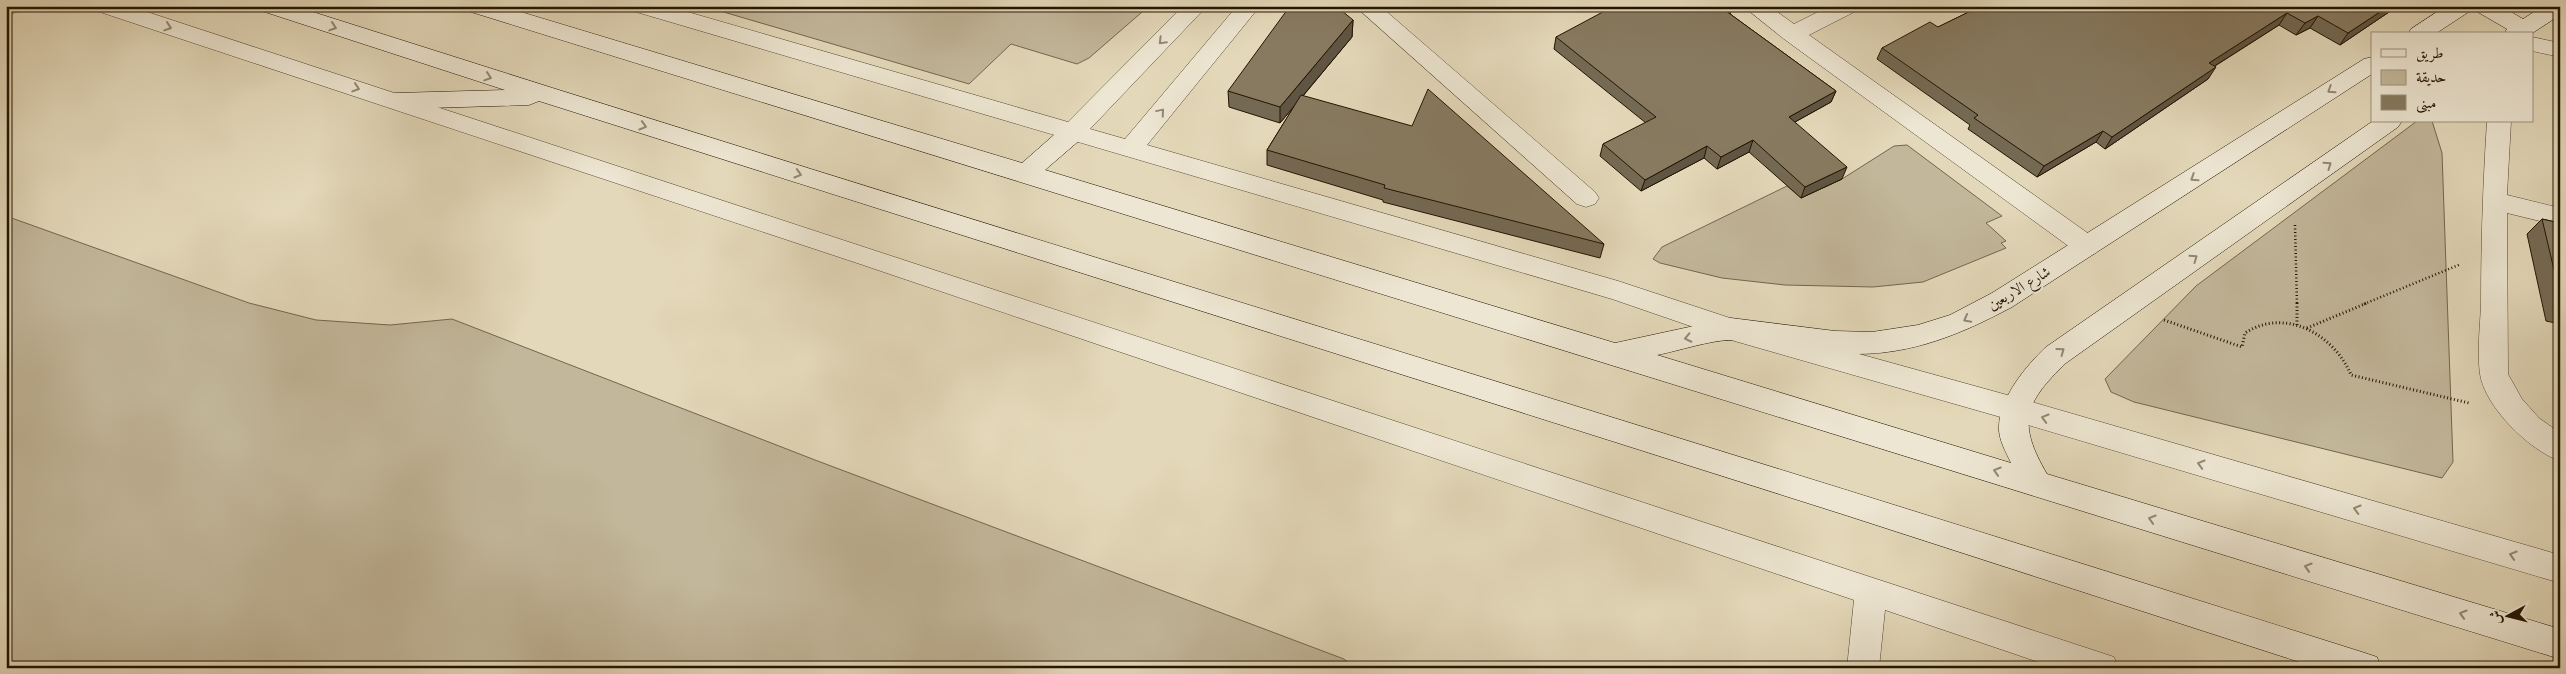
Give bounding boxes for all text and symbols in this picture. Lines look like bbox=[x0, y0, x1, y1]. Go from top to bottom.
one-way arrow bbox=[163, 21, 172, 31]
one-way arrow bbox=[328, 21, 337, 31]
legend bbox=[2371, 32, 2534, 122]
one-way arrow bbox=[1159, 35, 1168, 44]
text: طريق bbox=[2416, 43, 2443, 63]
text: حديقة bbox=[2416, 67, 2446, 86]
one-way arrow bbox=[483, 71, 491, 81]
one-way arrow bbox=[351, 82, 359, 92]
one-way arrow bbox=[2328, 84, 2337, 93]
text: مبنى bbox=[2416, 93, 2436, 114]
one-way arrow bbox=[1155, 109, 1163, 118]
one-way arrow bbox=[638, 120, 646, 130]
one-way arrow bbox=[2322, 162, 2331, 171]
one-way arrow bbox=[793, 169, 801, 179]
one-way arrow bbox=[2191, 171, 2200, 181]
one-way arrow bbox=[2189, 255, 2198, 264]
street label: شارع الاربعين bbox=[1984, 261, 2056, 317]
one-way arrow bbox=[1963, 313, 1972, 323]
one-way arrow bbox=[1683, 332, 1692, 343]
one-way arrow bbox=[2055, 348, 2065, 357]
one-way arrow bbox=[2042, 413, 2050, 423]
one-way arrow bbox=[2198, 459, 2206, 469]
one-way arrow bbox=[1993, 467, 2002, 477]
one-way arrow bbox=[2354, 505, 2362, 515]
one-way arrow bbox=[2149, 514, 2157, 524]
one-way arrow bbox=[2509, 551, 2518, 561]
one-way arrow bbox=[2304, 562, 2312, 572]
north arrow bbox=[2484, 592, 2534, 642]
text: ش bbox=[2485, 609, 2505, 626]
one-way arrow bbox=[2459, 610, 2468, 620]

